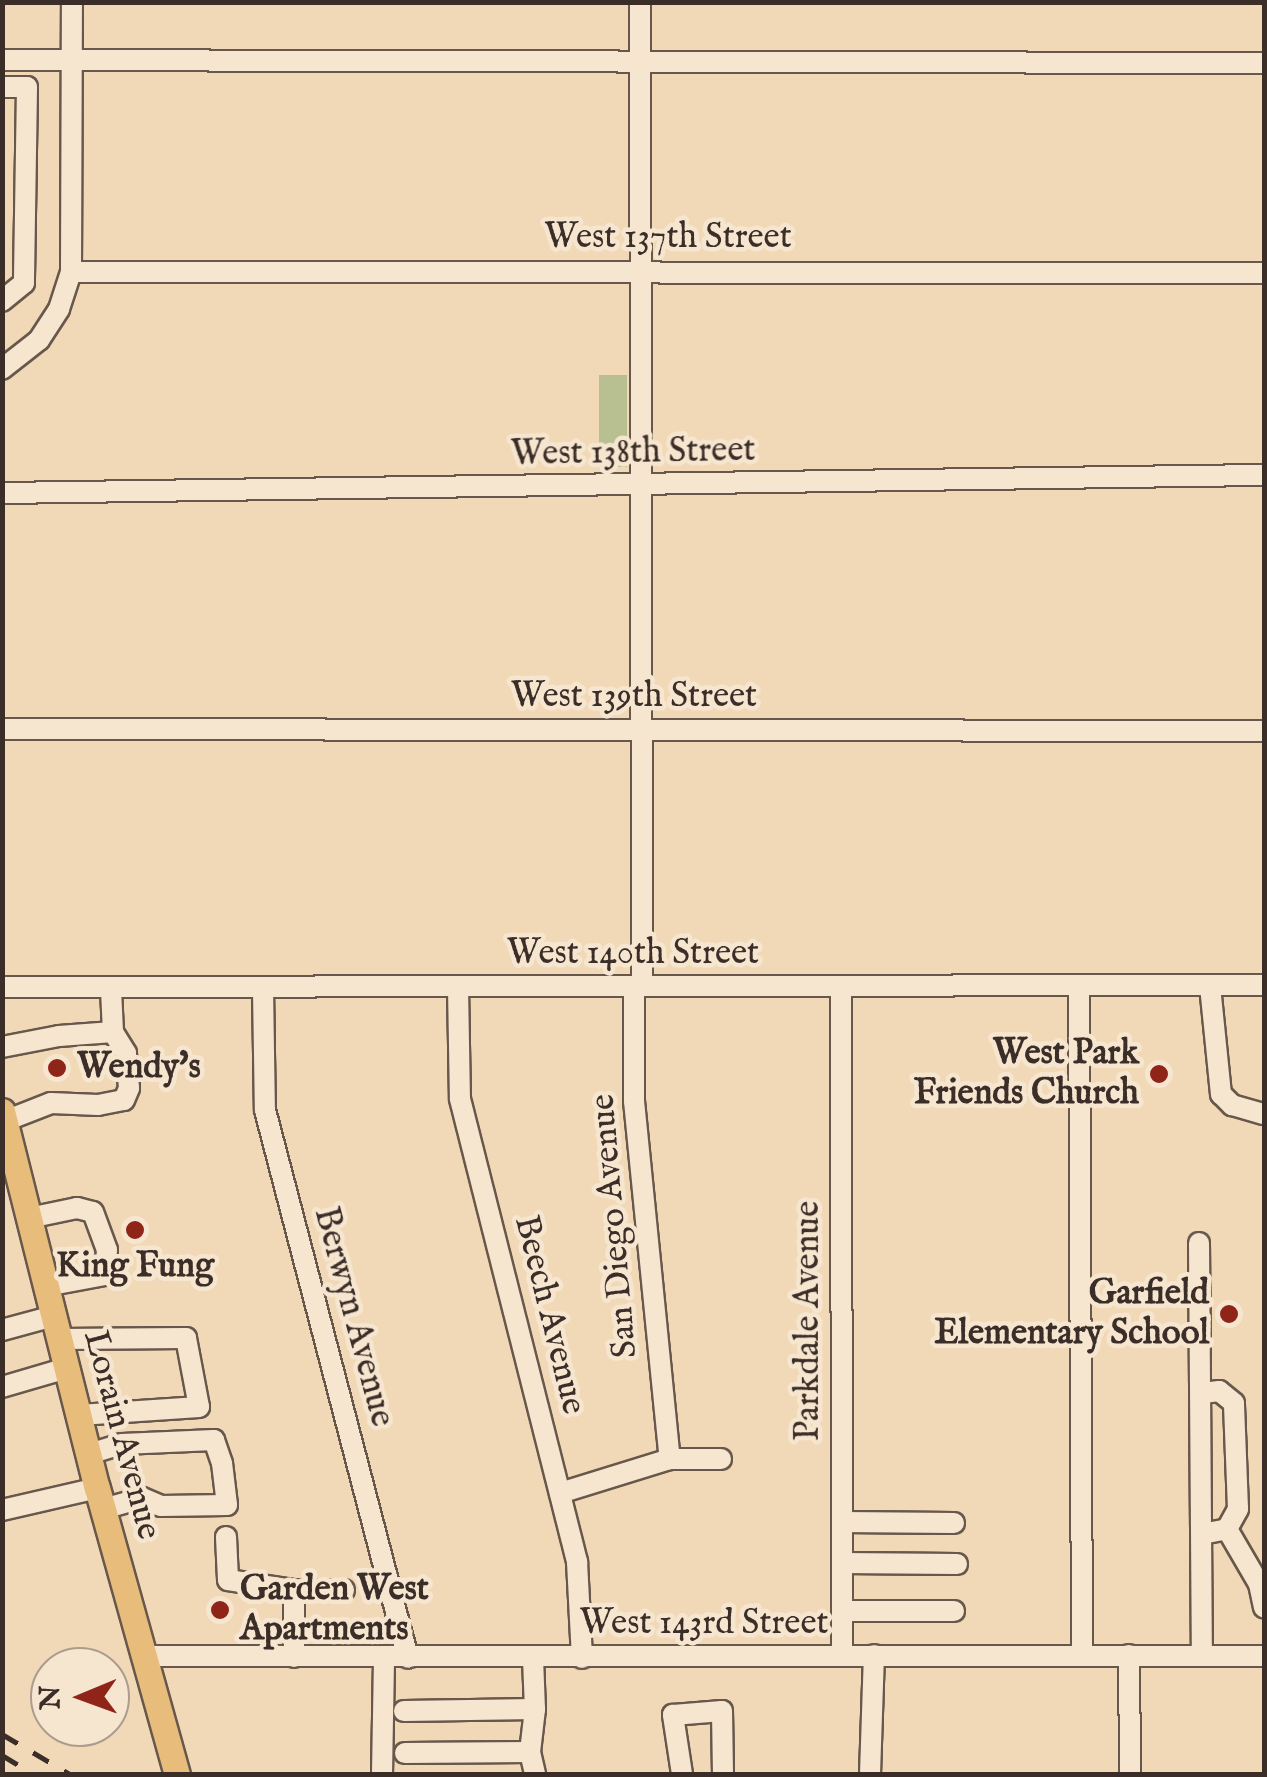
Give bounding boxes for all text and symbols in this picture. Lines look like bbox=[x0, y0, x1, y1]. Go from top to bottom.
street label: West 137th Street bbox=[544, 217, 792, 259]
street label: West 138th Street bbox=[510, 430, 756, 476]
street label: West 139th Street bbox=[511, 676, 757, 718]
street label: West 140th Street bbox=[507, 933, 759, 975]
place label: West Park Friends Church bbox=[914, 1033, 1139, 1115]
place label: Wendy's bbox=[77, 1047, 201, 1089]
marker: Wendy's bbox=[46, 1057, 68, 1079]
marker: West Park Friends Church bbox=[1148, 1063, 1170, 1085]
street label: San Diego Avenue bbox=[583, 1092, 647, 1360]
street label: Parkdale Avenue bbox=[788, 1201, 830, 1441]
street label: Berwyn Avenue bbox=[304, 1203, 402, 1431]
street label: Beech Avenue bbox=[504, 1211, 594, 1419]
marker: King Fung bbox=[124, 1219, 146, 1241]
place label: King Fung bbox=[56, 1246, 214, 1288]
place label: Garfield Elementary School bbox=[934, 1273, 1209, 1355]
marker: Garfield Elementary School bbox=[1218, 1303, 1240, 1325]
street label: Lorain Avenue bbox=[73, 1326, 169, 1544]
place label: Garden West Apartments bbox=[240, 1569, 429, 1651]
marker: Garden West Apartments bbox=[209, 1599, 231, 1621]
street label: West 143rd Street bbox=[579, 1603, 829, 1645]
north arrow bbox=[30, 1647, 130, 1747]
text: N bbox=[34, 1685, 69, 1710]

